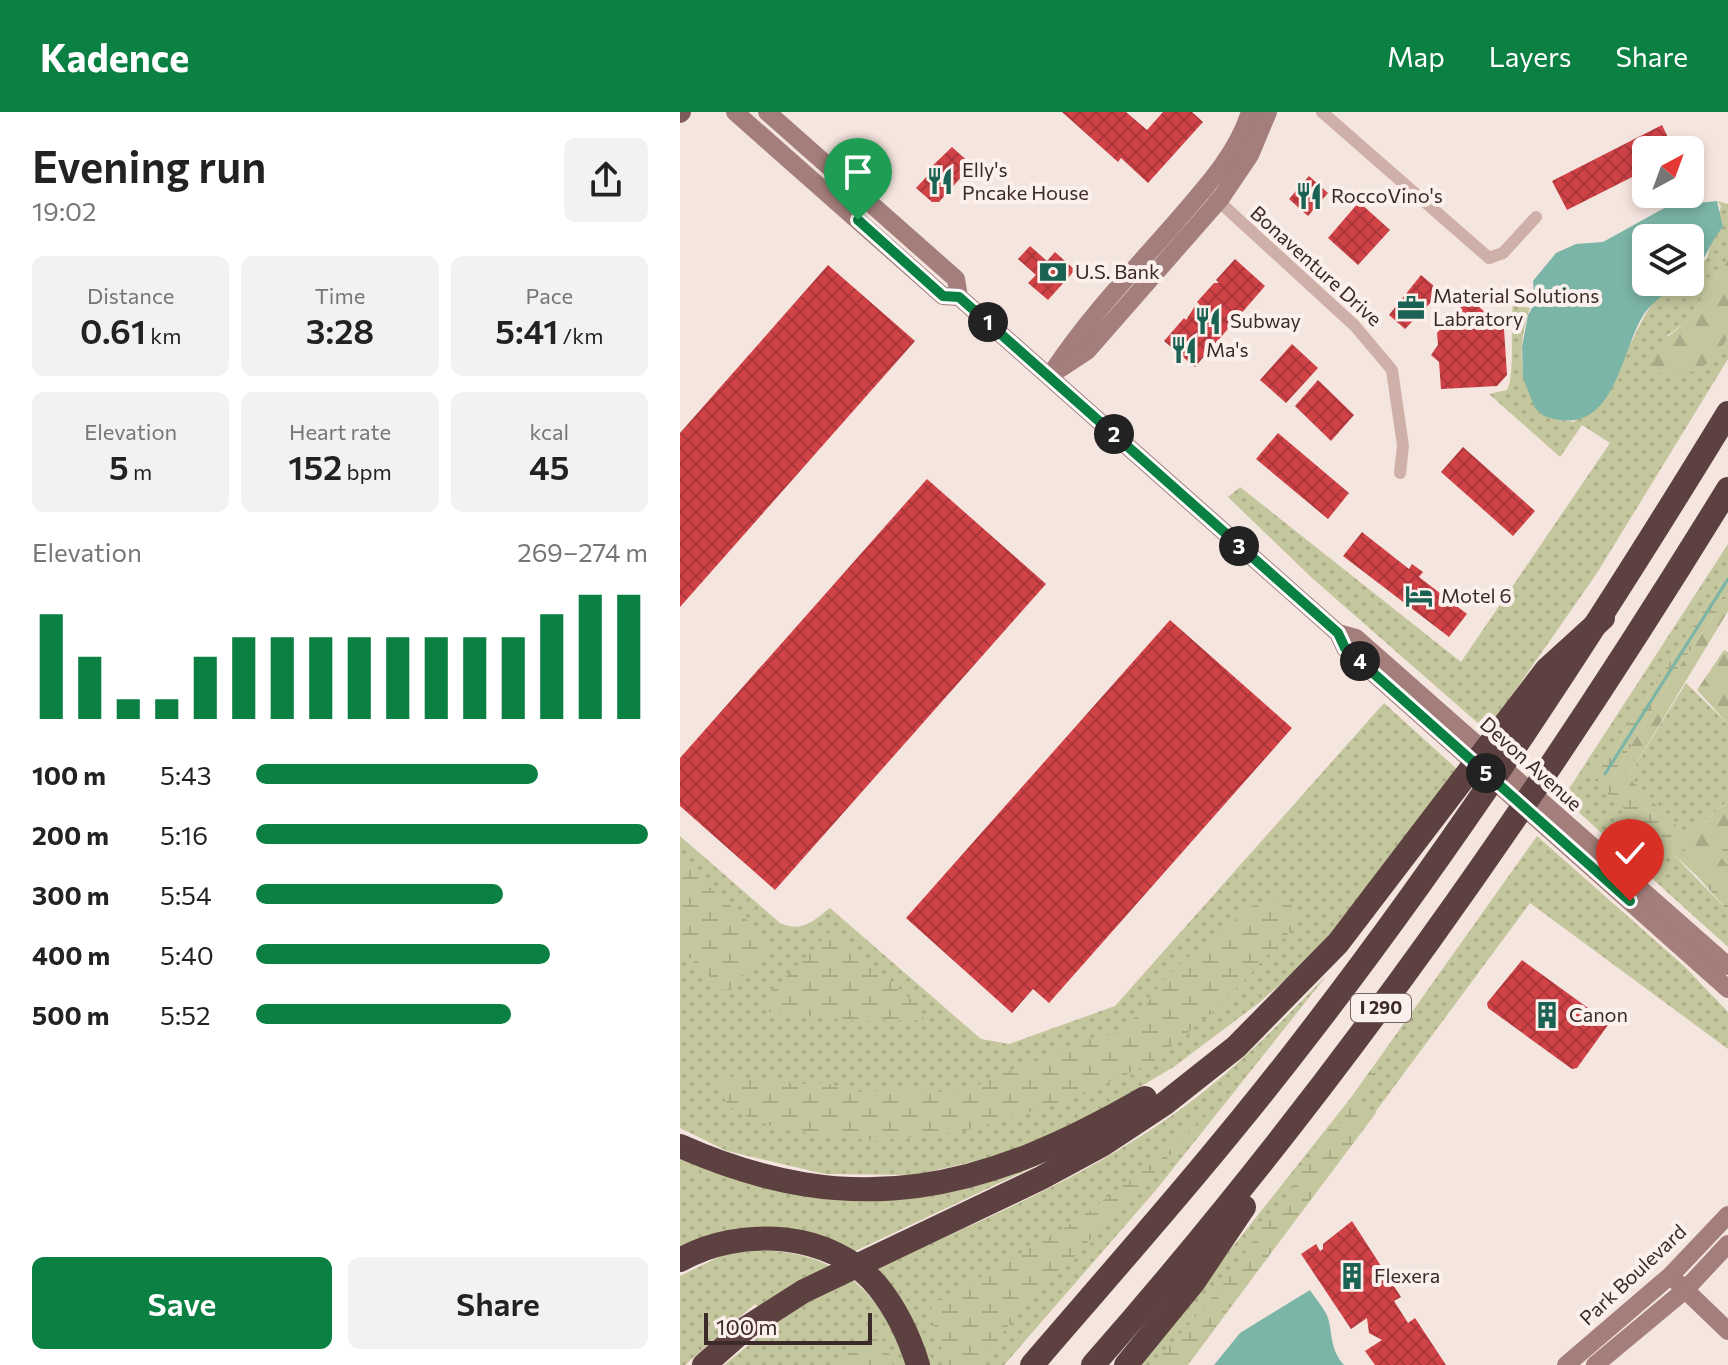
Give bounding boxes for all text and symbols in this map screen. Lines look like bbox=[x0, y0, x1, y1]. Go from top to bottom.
text: Kadence bbox=[40, 33, 189, 80]
text: Map bbox=[1387, 39, 1445, 73]
text: Layers bbox=[1489, 39, 1571, 73]
text: Share bbox=[1615, 39, 1688, 73]
north arrow bbox=[1632, 136, 1704, 208]
map controls bbox=[1632, 136, 1704, 296]
text: Evening run bbox=[32, 138, 266, 192]
button: share bbox=[564, 138, 648, 222]
pin bbox=[824, 138, 892, 220]
icon: arrive bbox=[836, 150, 880, 194]
place label: Elly's Pncake House bbox=[962, 157, 1089, 204]
restaurant icon: Elly's Pncake House bbox=[925, 166, 955, 196]
restaurant icon: RoccoVino's bbox=[1294, 181, 1324, 211]
place label: RoccoVino's bbox=[1331, 183, 1443, 207]
text: 19:02 bbox=[32, 195, 96, 226]
street label: Bonaventure Drive bbox=[1246, 200, 1387, 330]
button: layers bbox=[1632, 224, 1704, 296]
bank icon: U.S. Bank bbox=[1038, 257, 1068, 287]
place label: U.S. Bank bbox=[1075, 259, 1160, 283]
text: Distance bbox=[87, 282, 174, 309]
text: Time bbox=[315, 282, 365, 309]
text: Pace bbox=[525, 282, 573, 309]
place label: Material Solutions Labratory bbox=[1433, 283, 1599, 330]
office icon: Material Solutions Labratory bbox=[1396, 293, 1426, 323]
pin: 1 bbox=[968, 302, 1008, 342]
restaurant icon: Subway bbox=[1193, 306, 1223, 336]
text: 1 bbox=[983, 308, 993, 335]
place label: Subway bbox=[1230, 308, 1301, 332]
text: 0.61 bbox=[80, 309, 146, 351]
text: 3:28 bbox=[306, 309, 374, 351]
text: 5:41 bbox=[495, 309, 558, 351]
text: km bbox=[146, 322, 181, 349]
text: /km bbox=[558, 322, 603, 349]
restaurant icon: Ma's bbox=[1169, 335, 1199, 365]
place label: Ma's bbox=[1206, 337, 1249, 361]
pin: 2 bbox=[1094, 414, 1134, 454]
text: Elevation bbox=[84, 418, 177, 445]
text: Heart rate bbox=[289, 418, 391, 445]
text: kcal bbox=[530, 418, 569, 445]
text: 2 bbox=[1108, 420, 1120, 447]
text: 5 bbox=[109, 445, 129, 487]
text: 152 bbox=[288, 445, 342, 487]
text: 45 bbox=[529, 445, 570, 487]
text: m bbox=[129, 458, 152, 485]
text: bpm bbox=[342, 458, 392, 485]
pin: 3 bbox=[1219, 526, 1259, 566]
text: 3 bbox=[1233, 532, 1245, 559]
text: Elevation bbox=[32, 536, 142, 567]
text: 269–274 m bbox=[517, 536, 648, 567]
hotel icon: Motel 6 bbox=[1404, 581, 1434, 611]
place label: Motel 6 bbox=[1441, 583, 1512, 607]
pin: 4 bbox=[1340, 641, 1380, 681]
text: 4 bbox=[1353, 647, 1367, 674]
street label: Devon Avenue bbox=[1476, 711, 1588, 815]
pin: 5 bbox=[1466, 753, 1506, 793]
text: 100 m bbox=[32, 759, 106, 790]
text: 5:43 bbox=[160, 759, 212, 790]
text: 5 bbox=[1480, 759, 1492, 786]
text: 200 m bbox=[32, 819, 109, 850]
text: 5:16 bbox=[160, 819, 208, 850]
pin bbox=[1596, 819, 1664, 901]
icon: check bbox=[1608, 831, 1652, 875]
text: 300 m bbox=[32, 879, 109, 910]
text: 5:54 bbox=[160, 879, 212, 910]
text: 400 m bbox=[32, 939, 110, 970]
text: 5:40 bbox=[160, 939, 214, 970]
road number: I 290 bbox=[1351, 994, 1411, 1022]
text: 500 m bbox=[32, 999, 109, 1030]
text: 5:52 bbox=[160, 999, 210, 1030]
building icon: Canon bbox=[1532, 1000, 1562, 1030]
place label: Canon bbox=[1569, 1002, 1628, 1026]
street label: Park Boulevard bbox=[1574, 1219, 1691, 1330]
button: Save bbox=[32, 1257, 332, 1349]
button: Share bbox=[348, 1257, 648, 1349]
building icon: Flexera bbox=[1337, 1261, 1367, 1291]
place label: Flexera bbox=[1374, 1263, 1440, 1287]
scale bar bbox=[704, 1309, 872, 1345]
text: 100 m bbox=[716, 1313, 778, 1340]

